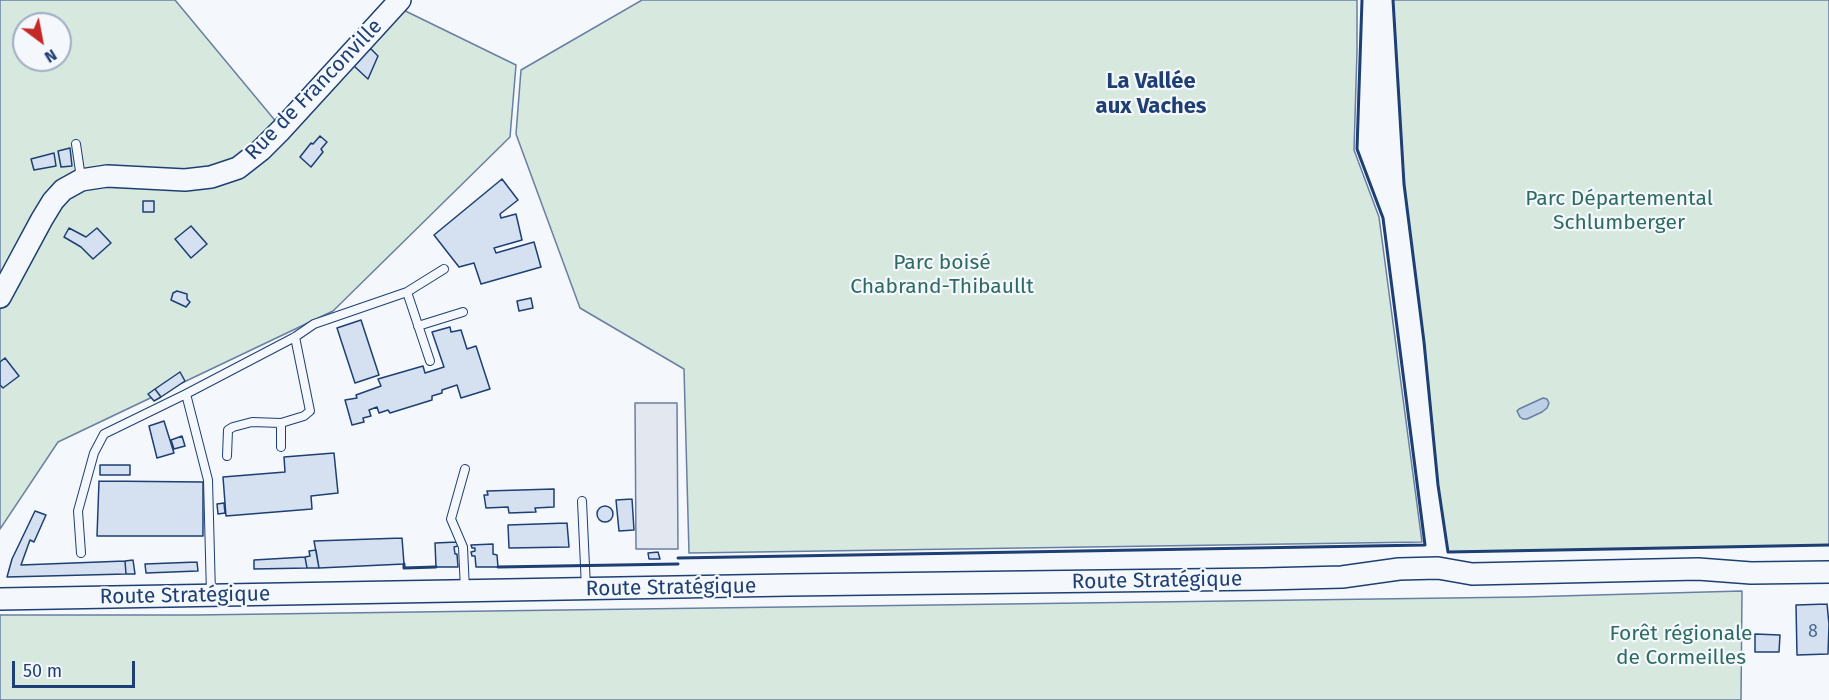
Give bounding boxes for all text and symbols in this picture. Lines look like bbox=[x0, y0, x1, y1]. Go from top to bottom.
north arrow bbox=[12, 12, 72, 72]
street label: Rue de Franconville bbox=[240, 14, 388, 166]
text: N bbox=[41, 45, 60, 67]
district label: La Vallée aux Vaches bbox=[1096, 69, 1206, 120]
park label: Parc Départemental Schlumberger bbox=[1525, 186, 1713, 236]
park label: Parc boisé Chabrand-Thibaullt bbox=[850, 250, 1034, 300]
street label: Route Stratégique bbox=[1071, 567, 1243, 595]
street label: Route Stratégique bbox=[585, 574, 757, 602]
street label: Route Stratégique bbox=[99, 582, 271, 610]
park label: Forêt régionale de Cormeilles bbox=[1610, 621, 1752, 671]
house number: 8 bbox=[1808, 621, 1818, 643]
scale bar bbox=[15, 649, 138, 687]
text: 50 m bbox=[23, 660, 62, 682]

